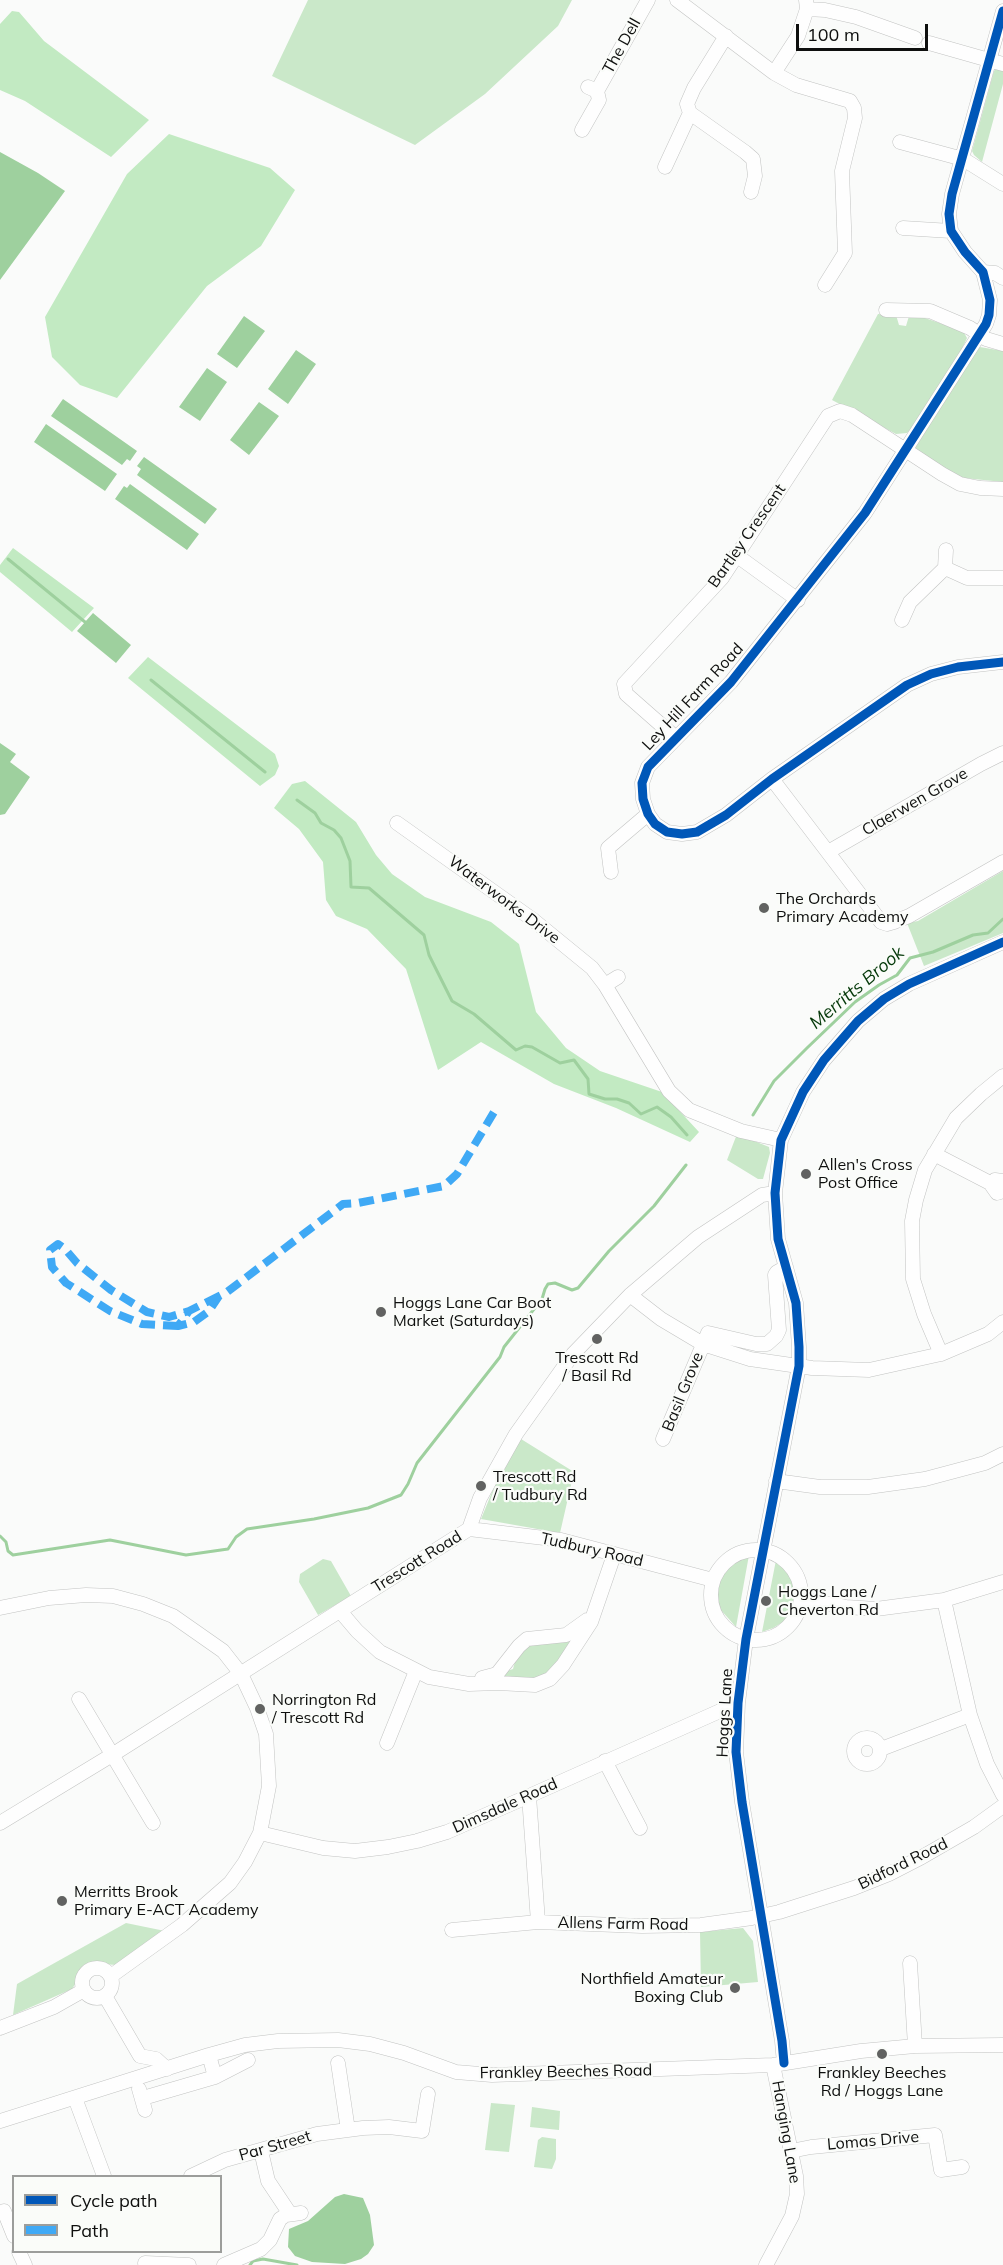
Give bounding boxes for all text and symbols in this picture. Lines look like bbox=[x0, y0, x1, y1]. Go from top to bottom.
scale bar bbox=[799, 12, 931, 50]
street label: The Dell bbox=[599, 15, 645, 77]
text: 100 m bbox=[807, 23, 860, 46]
street label: Bartley Crescent bbox=[704, 480, 790, 592]
street label: Ley Hill Farm Road bbox=[638, 640, 748, 754]
street label: Claerwen Grove bbox=[859, 764, 971, 840]
street label: Waterworks Drive bbox=[444, 852, 564, 948]
place label: The Orchards Primary Academy bbox=[776, 889, 908, 927]
marker: The Orchards Primary Academy bbox=[757, 901, 771, 915]
water label: Merritts Brook bbox=[805, 942, 909, 1034]
place label: Allen's Cross Post Office bbox=[818, 1155, 913, 1193]
marker: Allen's Cross Post Office bbox=[799, 1167, 813, 1181]
place label: Hoggs Lane Car Boot Market (Saturdays) bbox=[393, 1293, 551, 1331]
marker: Hoggs Lane Car Boot Market (Saturdays) bbox=[374, 1305, 388, 1319]
marker: Trescott Rd / Basil Rd bbox=[590, 1332, 604, 1346]
place label: Trescott Rd / Basil Rd bbox=[555, 1348, 639, 1386]
street label: Basil Grove bbox=[658, 1350, 708, 1434]
place label: Trescott Rd / Tudbury Rd bbox=[493, 1467, 587, 1505]
marker: Trescott Rd / Tudbury Rd bbox=[474, 1479, 488, 1493]
street label: Trescott Road bbox=[369, 1527, 465, 1597]
street label: Tudbury Road bbox=[539, 1529, 645, 1571]
place label: Hoggs Lane / Cheverton Rd bbox=[778, 1582, 879, 1620]
marker: Hoggs Lane / Cheverton Rd bbox=[759, 1594, 773, 1608]
street label: Hoggs Lane bbox=[713, 1668, 737, 1758]
place label: Norrington Rd / Trescott Rd bbox=[272, 1690, 376, 1728]
marker: Norrington Rd / Trescott Rd bbox=[253, 1702, 267, 1716]
street label: Dimsdale Road bbox=[450, 1774, 560, 1838]
street label: Bidford Road bbox=[855, 1834, 951, 1894]
place label: Merritts Brook Primary E-ACT Academy bbox=[74, 1882, 259, 1920]
marker: Merritts Brook Primary E-ACT Academy bbox=[55, 1894, 69, 1908]
street label: Allens Farm Road bbox=[557, 1913, 689, 1935]
place label: Northfield Amateur Boxing Club bbox=[581, 1969, 723, 2007]
marker: Northfield Amateur Boxing Club bbox=[728, 1981, 742, 1995]
marker: Frankley Beeches Rd / Hoggs Lane bbox=[875, 2047, 889, 2061]
street label: Frankley Beeches Road bbox=[480, 2061, 652, 2083]
place label: Frankley Beeches Rd / Hoggs Lane bbox=[817, 2063, 947, 2101]
street label: Hanging Lane bbox=[767, 2079, 805, 2185]
street label: Par Street bbox=[237, 2127, 313, 2165]
street label: Lomas Drive bbox=[826, 2127, 920, 2155]
legend bbox=[12, 2175, 222, 2253]
text: Cycle path bbox=[70, 2189, 157, 2212]
text: Path bbox=[70, 2219, 109, 2242]

